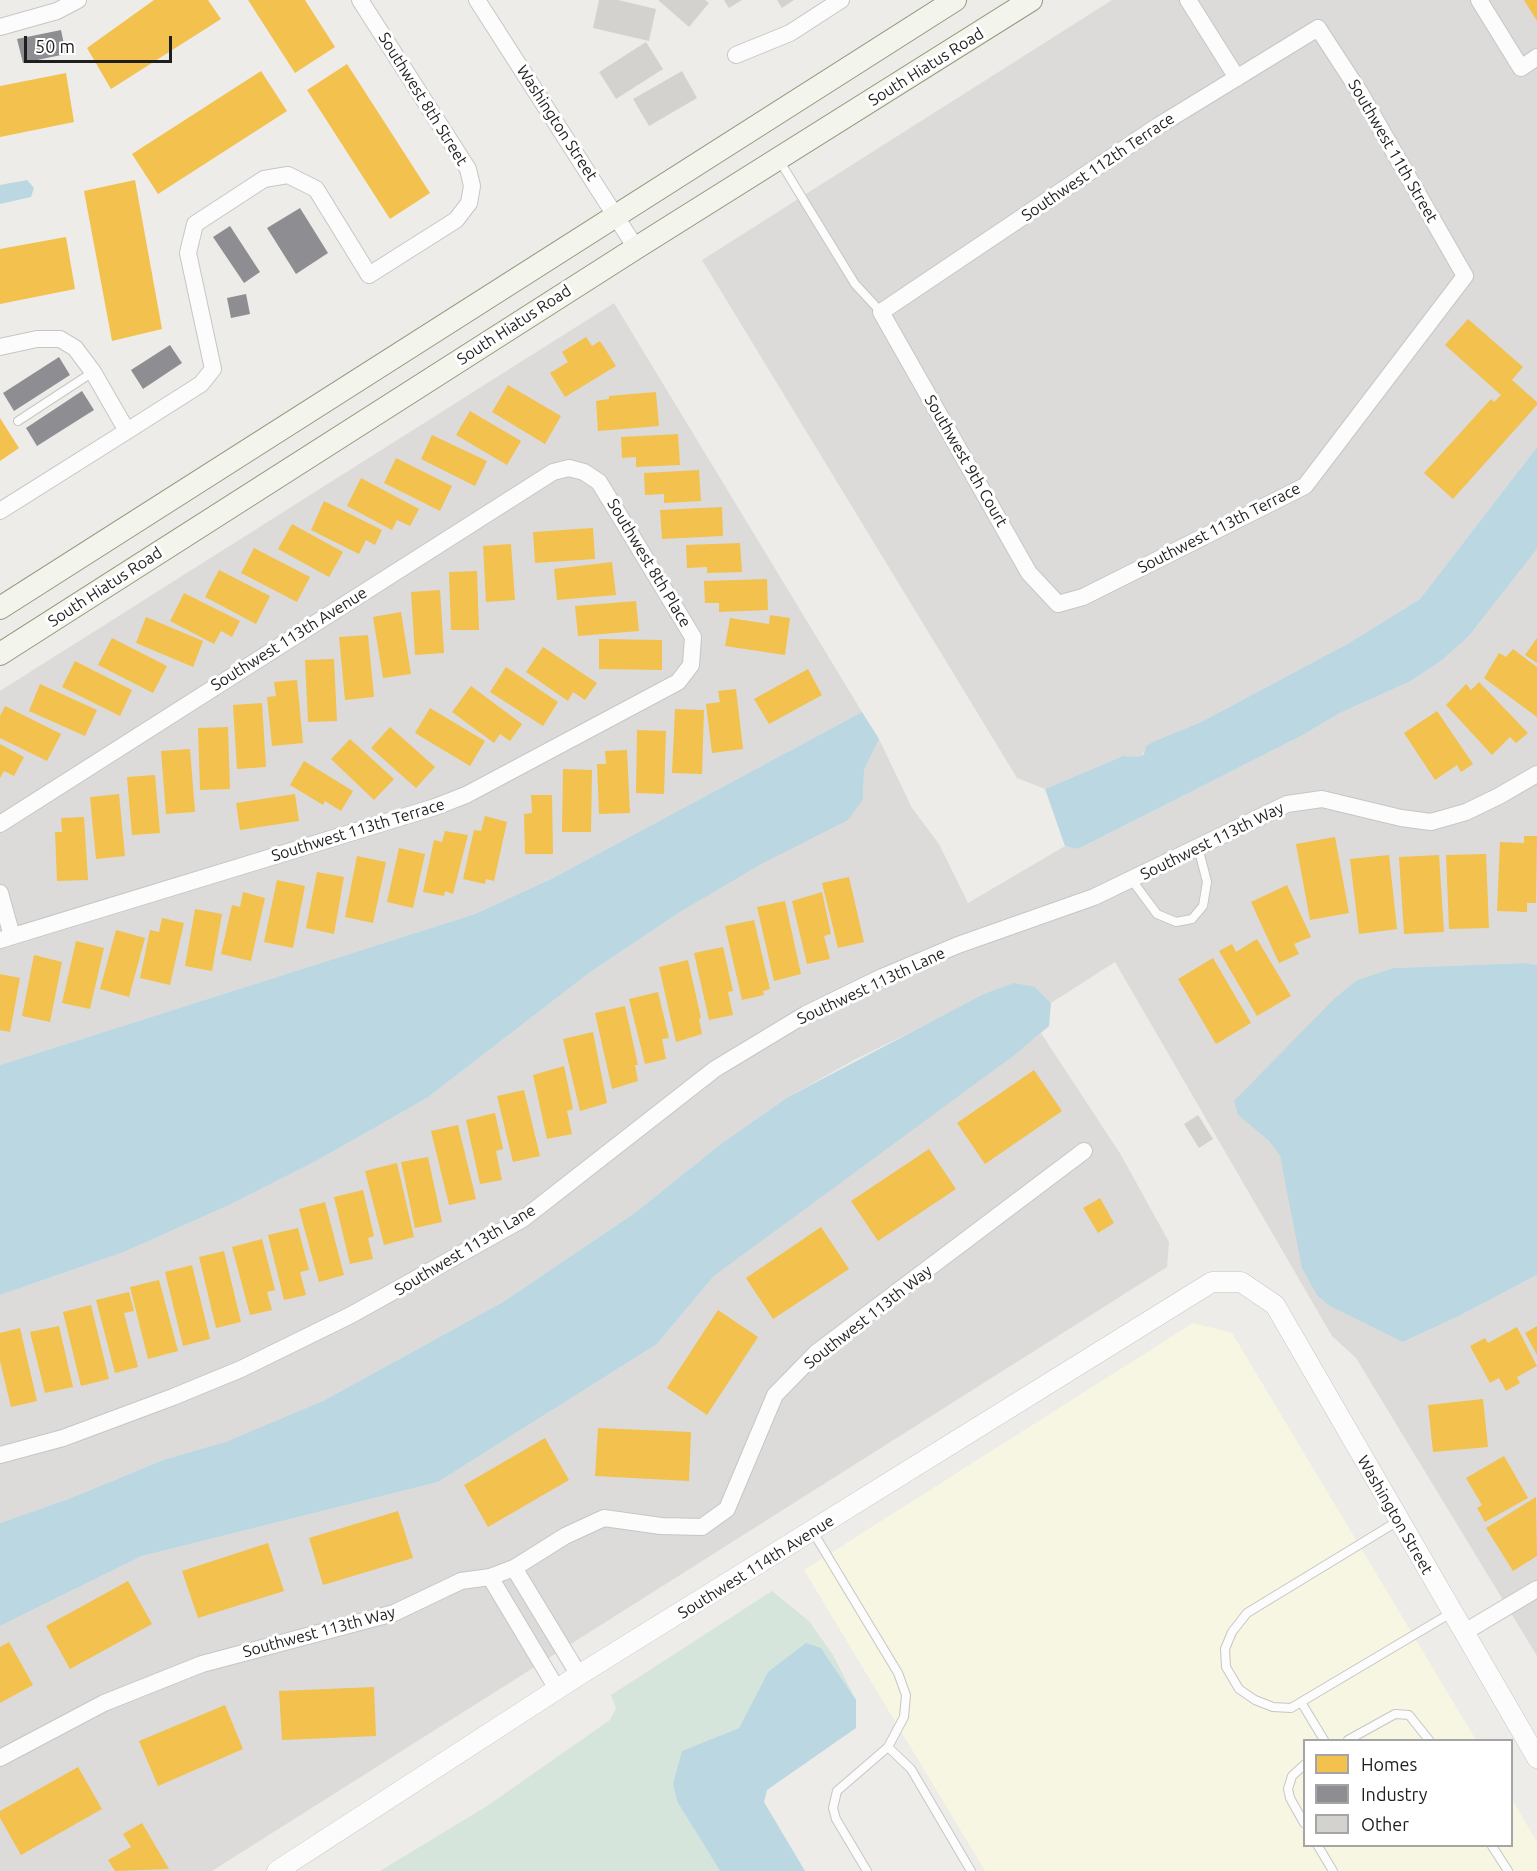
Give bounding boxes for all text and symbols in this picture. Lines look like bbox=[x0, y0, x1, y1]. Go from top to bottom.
scale bar bbox=[27, 24, 176, 62]
street label: South Hiatus Road bbox=[865, 24, 987, 110]
street label: Southwest 8th Street bbox=[374, 29, 472, 169]
text: 50 m bbox=[35, 36, 75, 56]
street label: Washington Street bbox=[512, 62, 602, 184]
street label: Southwest 11th Street bbox=[1344, 76, 1442, 226]
street label: Southwest 112th Terrace bbox=[1018, 109, 1178, 225]
street label: South Hiatus Road bbox=[453, 281, 575, 369]
street label: Southwest 9th Court bbox=[920, 392, 1012, 530]
street label: Southwest 113th Terrace bbox=[1134, 479, 1304, 577]
street label: Southwest 8th Place bbox=[603, 495, 695, 631]
street label: South Hiatus Road bbox=[44, 543, 166, 631]
street label: Southwest 113th Avenue bbox=[207, 583, 371, 695]
street label: Southwest 113th Terrace bbox=[269, 794, 447, 866]
street label: Southwest 113th Way bbox=[1137, 798, 1287, 884]
street label: Southwest 113th Lane bbox=[794, 943, 948, 1029]
street label: Southwest 113th Lane bbox=[391, 1200, 539, 1300]
street label: Southwest 113th Way bbox=[800, 1261, 936, 1373]
street label: Washington Street bbox=[1353, 1452, 1437, 1578]
street label: Southwest 114th Avenue bbox=[674, 1511, 838, 1623]
street label: Southwest 113th Way bbox=[241, 1602, 397, 1662]
legend bbox=[1303, 1739, 1513, 1847]
text: Homes bbox=[1361, 1754, 1417, 1774]
text: Industry bbox=[1361, 1784, 1427, 1804]
text: Other bbox=[1361, 1814, 1409, 1834]

